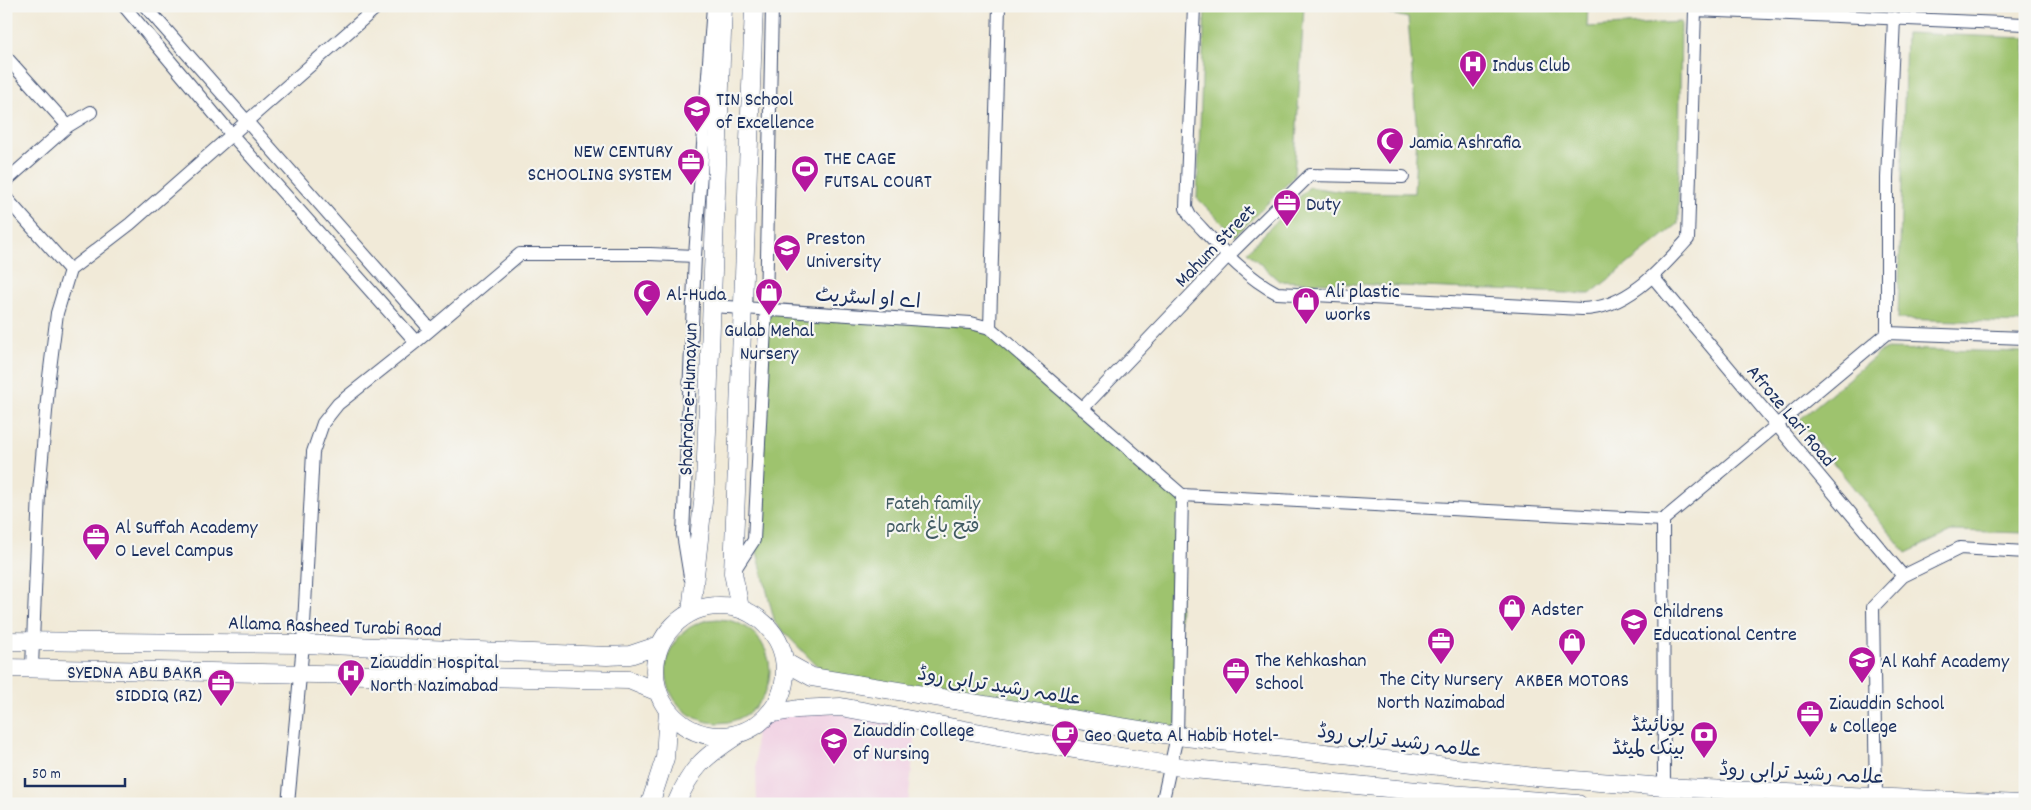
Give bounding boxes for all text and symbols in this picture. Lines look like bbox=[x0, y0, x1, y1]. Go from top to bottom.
hospital icon: Indus Club bbox=[1458, 49, 1488, 88]
place label: Indus Club bbox=[1492, 53, 1570, 81]
place label: TIN School of Excellence bbox=[716, 87, 814, 138]
school or university icon: TIN School of Excellence bbox=[682, 94, 712, 133]
mosque icon: Jamia Ashrafia bbox=[1375, 126, 1405, 165]
place label: Jamia Ashrafia bbox=[1409, 130, 1522, 158]
place label: NEW CENTURY SCHOOLING SYSTEM bbox=[527, 139, 673, 190]
place label: THE CAGE FUTSAL COURT bbox=[824, 146, 932, 197]
office icon: NEW CENTURY SCHOOLING SYSTEM bbox=[676, 147, 706, 186]
sports icon: THE CAGE FUTSAL COURT bbox=[790, 154, 820, 193]
office icon: Duty bbox=[1272, 188, 1302, 227]
place label: Duty bbox=[1306, 192, 1341, 220]
street label: Mahum Street bbox=[1169, 199, 1263, 295]
place label: Preston University bbox=[806, 226, 882, 277]
school or university icon: Preston University bbox=[772, 233, 802, 272]
shop icon: Gulab Mehal Nursery bbox=[754, 277, 784, 316]
mosque icon: Al-Huda bbox=[632, 278, 662, 317]
place label: Ali plastic works bbox=[1325, 279, 1400, 330]
place label: Al-Huda bbox=[666, 282, 727, 310]
street label: اے او اسٹریٹ bbox=[814, 282, 922, 318]
shop icon: Ali plastic works bbox=[1291, 286, 1321, 325]
place label: Gulab Mehal Nursery bbox=[724, 318, 814, 369]
street label: Shahrah-e-Humayun bbox=[673, 322, 707, 476]
street label: Afroze Lari Road bbox=[1739, 360, 1841, 474]
park label: Fateh family park فتح باغ bbox=[886, 491, 981, 542]
place label: Al Suffah Academy O Level Campus bbox=[115, 515, 259, 566]
office icon: Al Suffah Academy O Level Campus bbox=[81, 522, 111, 561]
shop icon: Adster bbox=[1497, 593, 1527, 632]
place label: Adster bbox=[1531, 597, 1584, 625]
place label: Childrens Educational Centre bbox=[1653, 599, 1797, 650]
school or university icon: Childrens Educational Centre bbox=[1619, 607, 1649, 646]
street label: Allama Rasheed Turabi Road bbox=[228, 610, 442, 646]
office icon: The City Nursery North Nazimabad bbox=[1426, 626, 1456, 665]
shop icon: AKBER MOTORS bbox=[1557, 627, 1587, 666]
school or university icon: Al Kahf Academy bbox=[1847, 645, 1877, 684]
place label: The Kehkashan School bbox=[1255, 648, 1367, 699]
place label: Al Kahf Academy bbox=[1881, 649, 2010, 677]
place label: Ziauddin Hospital North Nazimabad bbox=[370, 650, 499, 701]
office icon: The Kehkashan School bbox=[1221, 656, 1251, 695]
hospital icon: Ziauddin Hospital North Nazimabad bbox=[336, 658, 366, 697]
place label: SYEDNA ABU BAKR SIDDIQ (RZ) bbox=[67, 660, 202, 711]
street label: علامہ رشید ترابی روڈ bbox=[915, 661, 1084, 715]
place label: The City Nursery North Nazimabad bbox=[1377, 667, 1505, 718]
office icon: SYEDNA ABU BAKR SIDDIQ (RZ) bbox=[206, 668, 236, 707]
place label: AKBER MOTORS bbox=[1515, 668, 1629, 696]
place label: Ziauddin School & College bbox=[1829, 691, 1945, 742]
office icon: Ziauddin School & College bbox=[1795, 699, 1825, 738]
place label: یونائیٹڈ بینک لمیٹڈ bbox=[1612, 713, 1685, 764]
place label: Ziauddin College of Nursing bbox=[853, 718, 975, 769]
cafe icon: Geo Queta Al Habib Hotel- bbox=[1050, 719, 1080, 758]
street label: علامہ رشید ترابی روڈ bbox=[1315, 719, 1484, 767]
bank icon: یونائیٹڈ بینک لمیٹڈ bbox=[1689, 720, 1719, 759]
place label: Geo Queta Al Habib Hotel- bbox=[1084, 723, 1279, 751]
school or university icon: Ziauddin College of Nursing bbox=[819, 726, 849, 765]
scale bar bbox=[25, 755, 125, 787]
street label: علامہ رشید ترابی روڈ bbox=[1718, 757, 1886, 793]
text: 50 m bbox=[32, 764, 61, 786]

